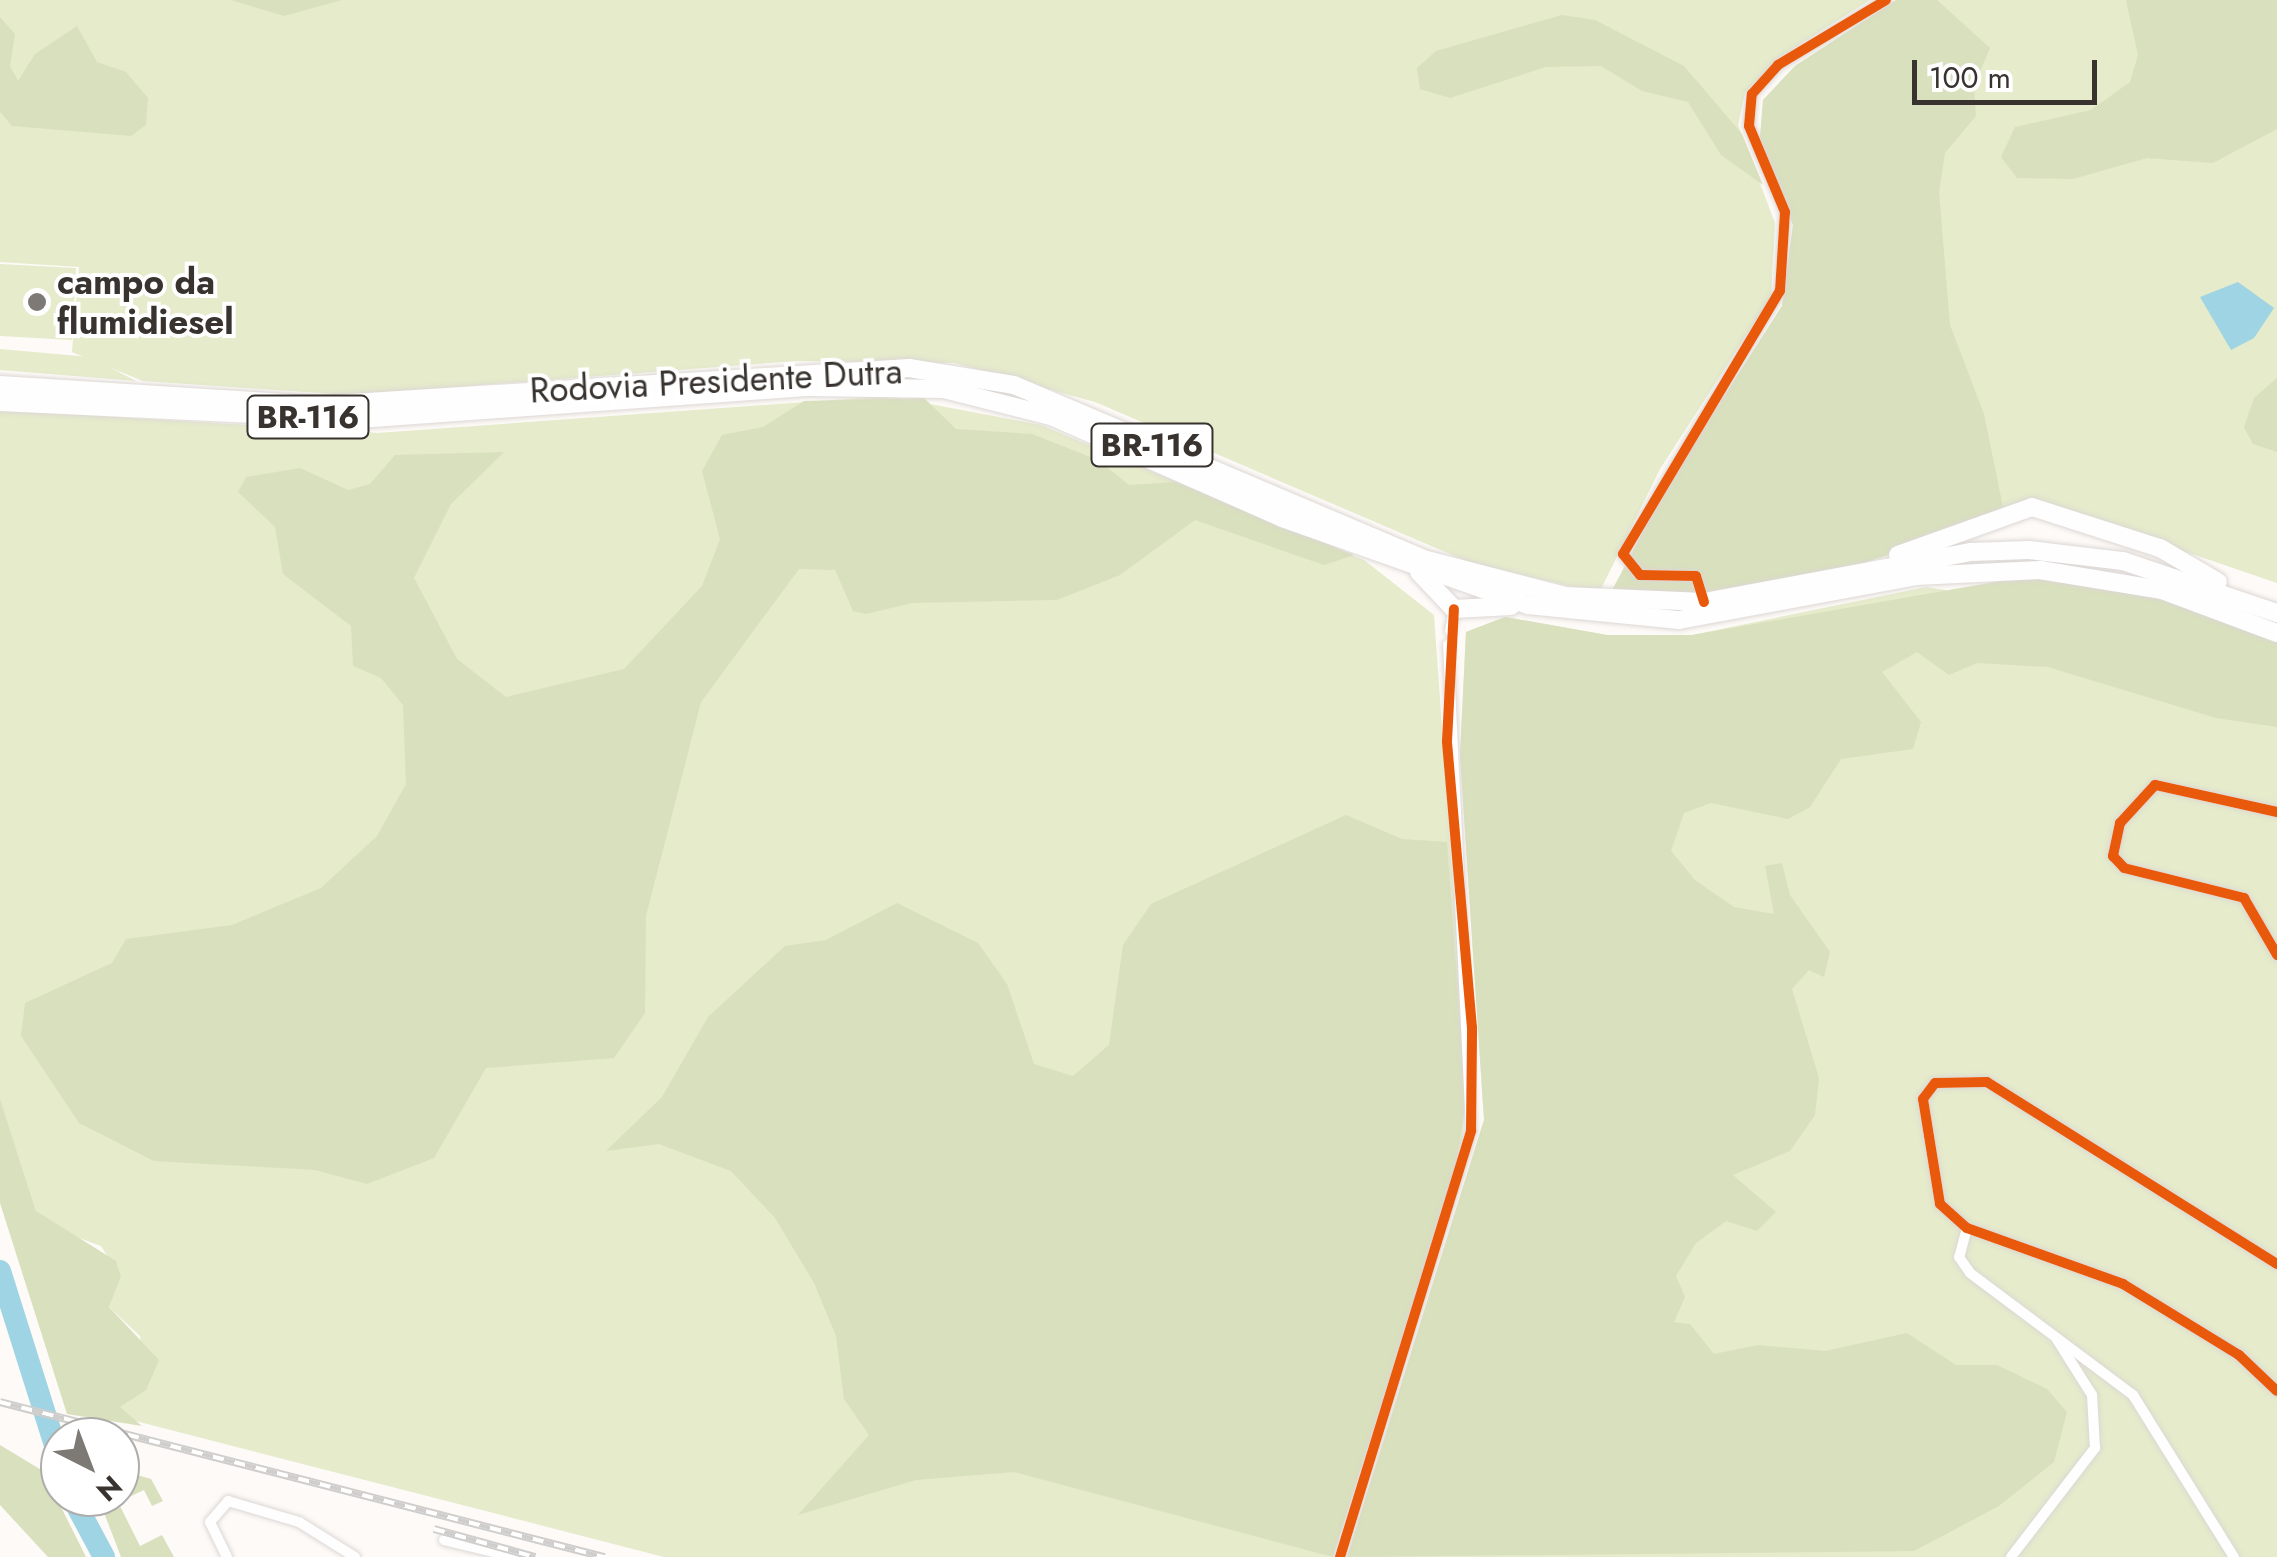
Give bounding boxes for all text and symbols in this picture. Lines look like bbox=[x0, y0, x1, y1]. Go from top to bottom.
scale bar bbox=[1917, 40, 2102, 102]
text: 100 m bbox=[1929, 56, 2011, 99]
place label: campo da flumidiesel bbox=[57, 261, 234, 343]
marker: campo da flumidiesel bbox=[26, 291, 48, 313]
street label: Rodovia Presidente Dutra bbox=[529, 350, 903, 412]
road number: BR-116 bbox=[246, 390, 370, 444]
road number: BR-116 bbox=[1090, 418, 1214, 472]
north arrow bbox=[40, 1417, 140, 1517]
text: N bbox=[87, 1466, 131, 1511]

